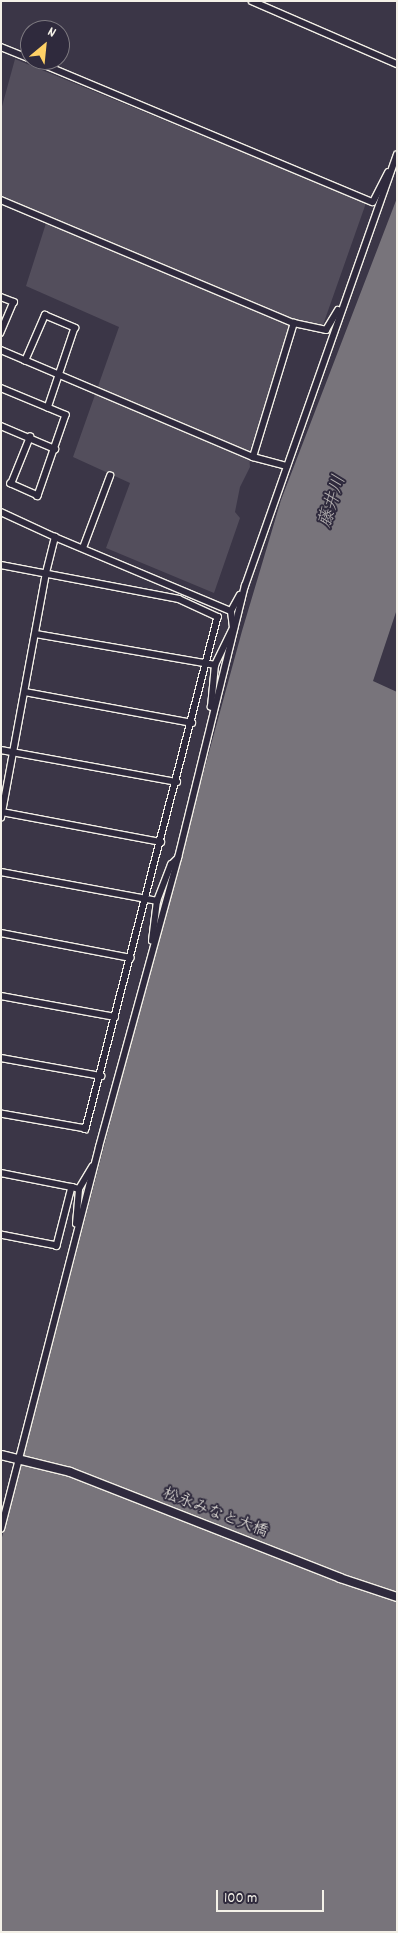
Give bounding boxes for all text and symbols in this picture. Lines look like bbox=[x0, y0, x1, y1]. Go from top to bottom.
north arrow bbox=[20, 20, 70, 70]
text: N bbox=[44, 22, 59, 43]
water label: 藤井川 bbox=[316, 473, 352, 531]
street label: 松永みなと大橋 bbox=[159, 1485, 271, 1543]
scale bar bbox=[218, 1880, 326, 1912]
text: 100 m bbox=[224, 1888, 257, 1910]

